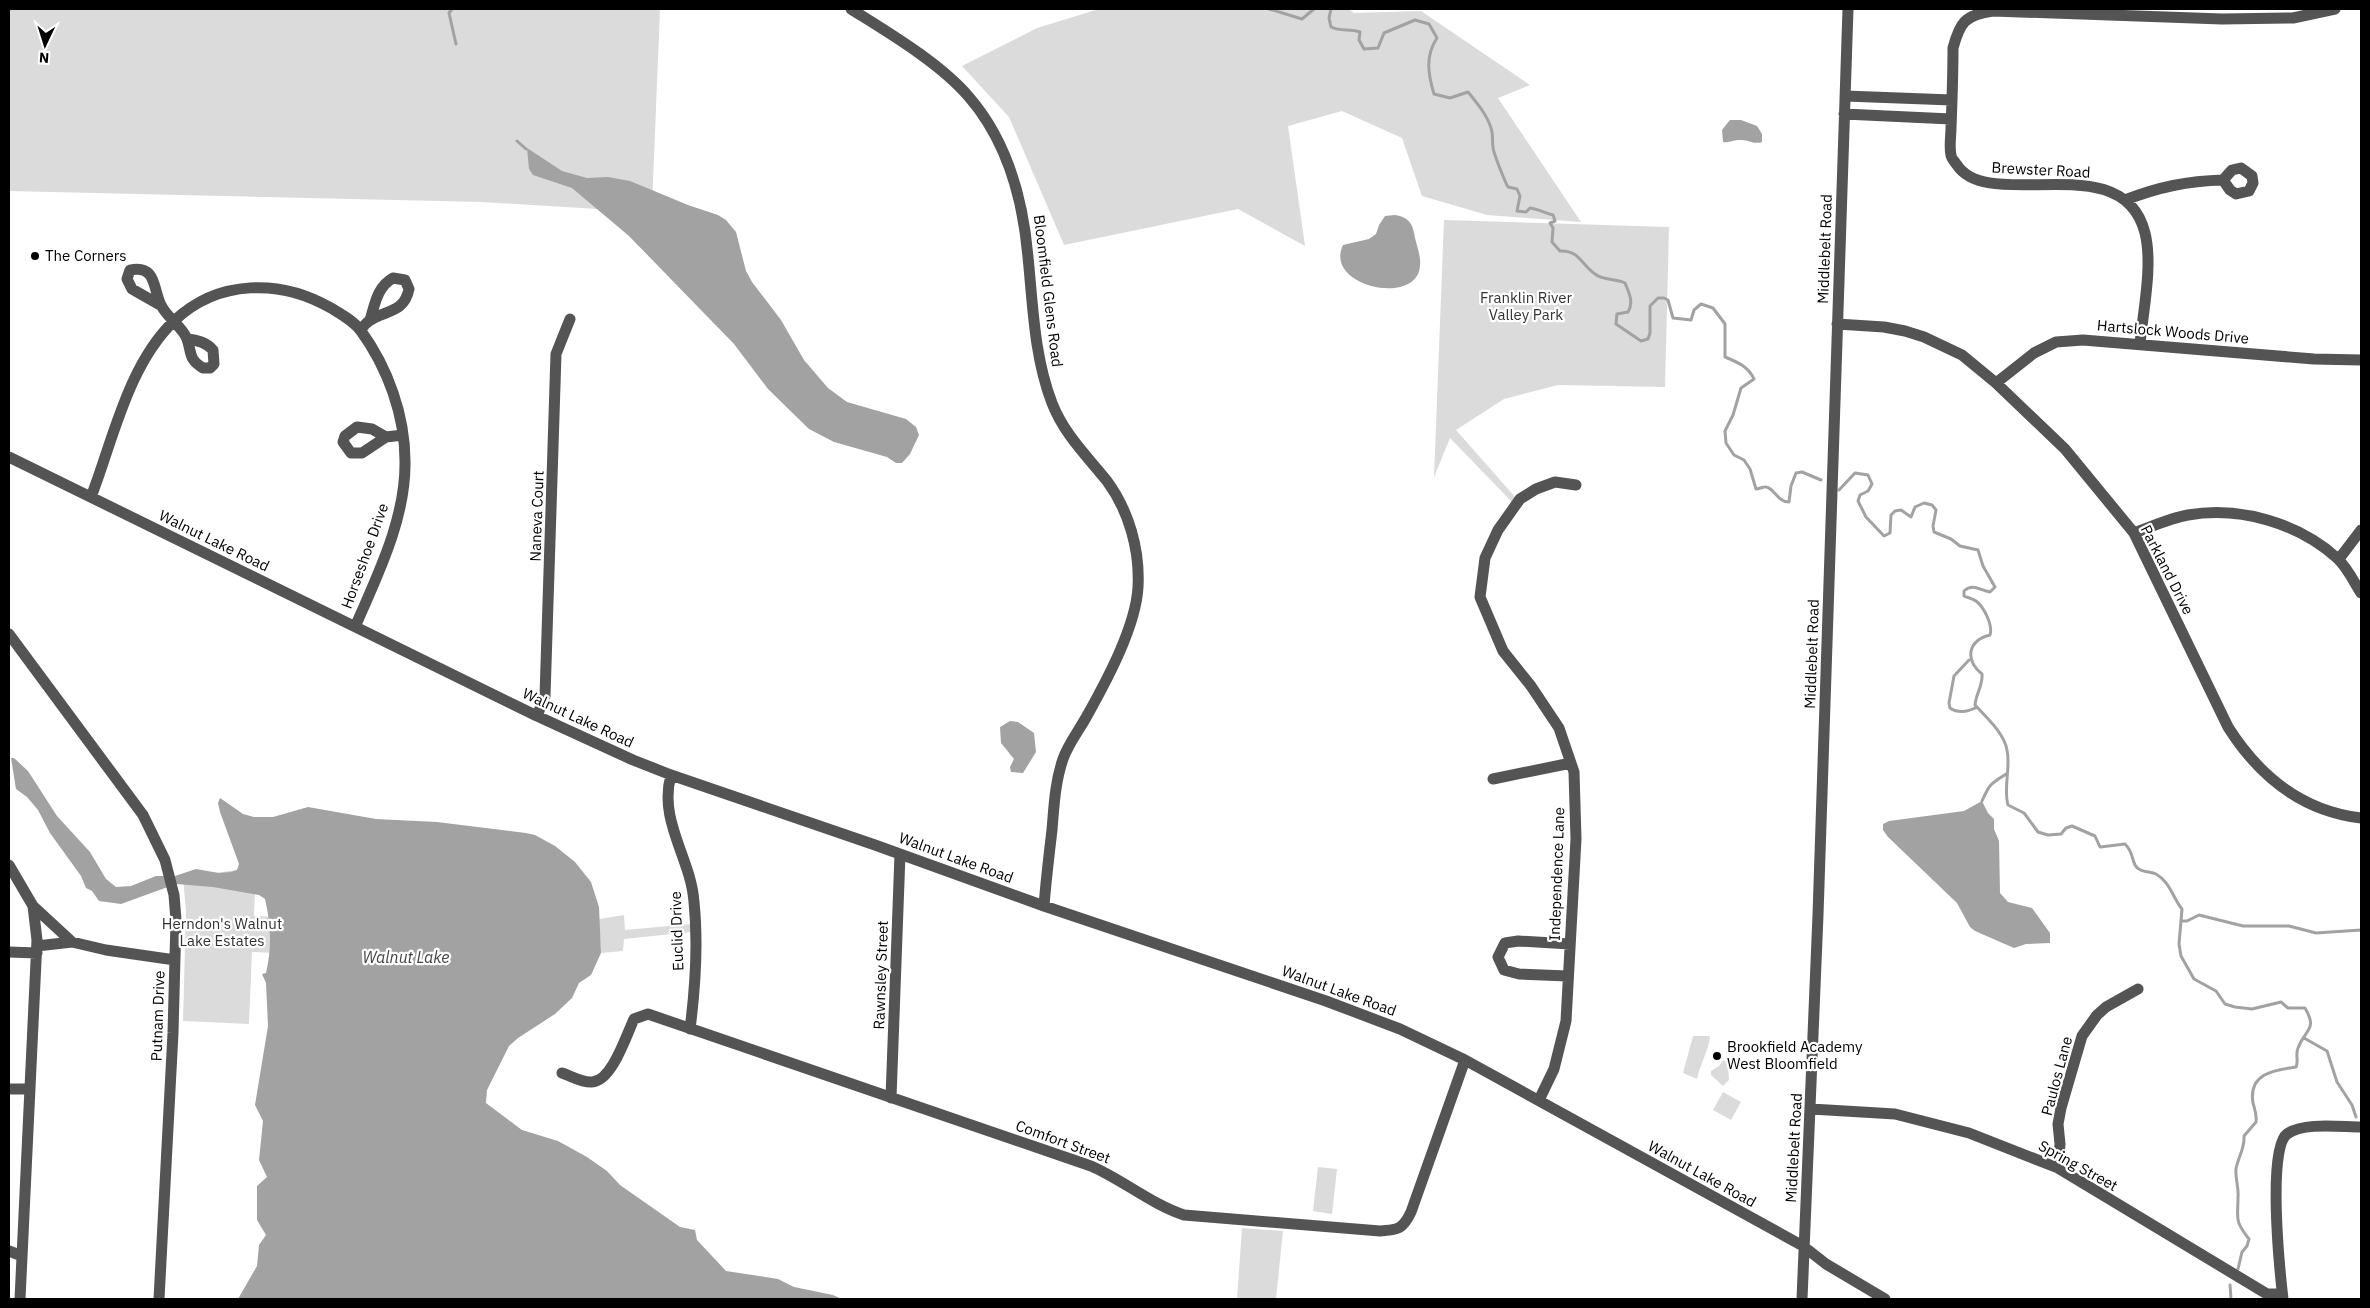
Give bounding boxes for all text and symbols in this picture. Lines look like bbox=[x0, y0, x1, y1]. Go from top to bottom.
north arrow bbox=[20, 20, 70, 70]
text: N bbox=[38, 49, 50, 67]
street label: Brewster Road bbox=[1991, 157, 2091, 182]
street label: Middlebelt Road bbox=[1813, 194, 1836, 304]
street label: Bloomfield Glens Road bbox=[1030, 214, 1067, 368]
place label: The Corners bbox=[45, 246, 127, 265]
marker: The Corners bbox=[29, 250, 41, 262]
park label: Franklin River Valley Park bbox=[1480, 288, 1573, 324]
street label: Hartslock Woods Drive bbox=[2096, 315, 2250, 348]
street label: Naneva Court bbox=[525, 470, 548, 562]
street label: Horseshoe Drive bbox=[337, 500, 392, 611]
street label: Walnut Lake Road bbox=[156, 506, 273, 576]
street label: Parkland Drive bbox=[2137, 522, 2198, 618]
street label: Middlebelt Road bbox=[1800, 599, 1823, 709]
street label: Walnut Lake Road bbox=[520, 683, 637, 752]
street label: Independence Lane bbox=[1545, 807, 1568, 941]
street label: Walnut Lake Road bbox=[896, 828, 1016, 887]
street label: Euclid Drive bbox=[666, 891, 687, 971]
park label: Herndon's Walnut Lake Estates bbox=[162, 914, 282, 950]
street label: Rawnsley Street bbox=[869, 920, 892, 1030]
water label: Walnut Lake bbox=[362, 947, 450, 967]
street label: Walnut Lake Road bbox=[1279, 961, 1399, 1020]
street label: Putnam Drive bbox=[146, 970, 169, 1062]
street label: Paulos Lane bbox=[2037, 1034, 2076, 1117]
place label: Brookfield Academy West Bloomfield bbox=[1727, 1037, 1863, 1073]
marker: Brookfield Academy West Bloomfield bbox=[1711, 1050, 1723, 1062]
street label: Middlebelt Road bbox=[1781, 1093, 1806, 1203]
street label: Comfort Street bbox=[1013, 1116, 1113, 1167]
street label: Walnut Lake Road bbox=[1645, 1136, 1760, 1211]
street label: Spring Street bbox=[2035, 1136, 2121, 1195]

